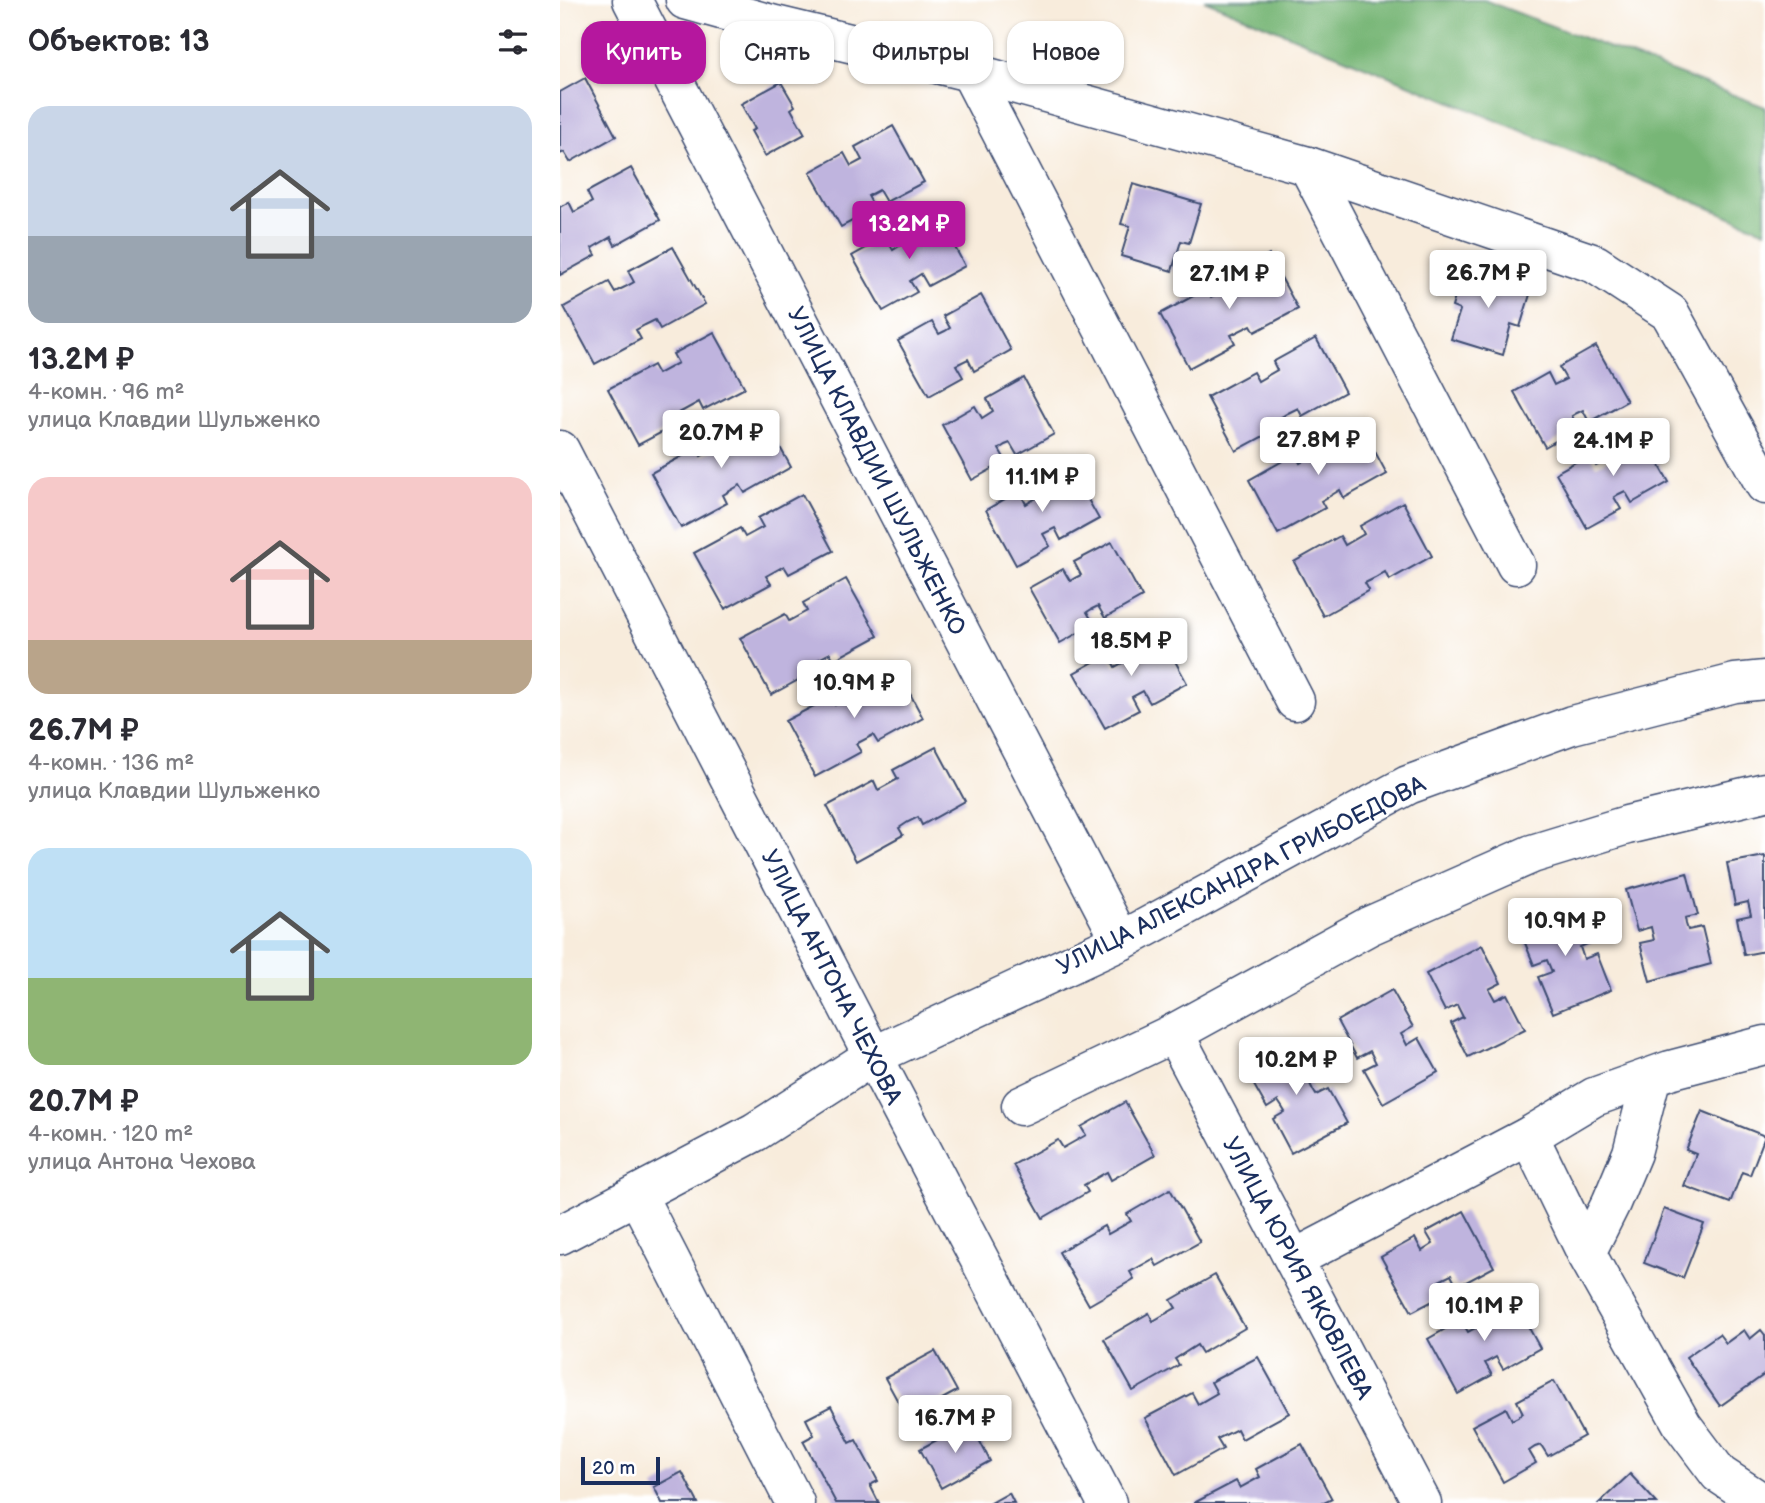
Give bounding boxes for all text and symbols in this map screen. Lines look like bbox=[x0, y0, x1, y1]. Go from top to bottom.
chip: Купить bbox=[581, 21, 706, 84]
chip: Снять bbox=[720, 21, 834, 84]
chip: Фильтры bbox=[848, 21, 993, 84]
chip: Новое bbox=[1007, 21, 1124, 84]
icon: filters bbox=[494, 23, 532, 61]
text: Объектов: 13 bbox=[28, 24, 209, 60]
icon: home bbox=[217, 151, 343, 277]
pin: 13.2M ₽ bbox=[844, 202, 974, 261]
text: 13.2M ₽ bbox=[868, 210, 950, 238]
pin: 26.7M ₽ bbox=[1423, 250, 1553, 310]
pin: 27.1M ₽ bbox=[1164, 252, 1294, 311]
text: 26.7M ₽ bbox=[1446, 259, 1530, 287]
text: 27.1M ₽ bbox=[1189, 260, 1269, 288]
street label: УЛИЦА КЛАВДИИ ШУЛЬЖЕНКО bbox=[781, 302, 972, 640]
text: 13.2M ₽ bbox=[28, 342, 134, 378]
text: 4-комн. · 96 m² bbox=[28, 378, 184, 406]
text: улица Клавдии Шульженко bbox=[28, 406, 320, 434]
pin: 20.7M ₽ bbox=[656, 410, 786, 470]
pin: 27.8M ₽ bbox=[1253, 418, 1383, 477]
text: 20.7M ₽ bbox=[679, 419, 763, 447]
pin: 24.1M ₽ bbox=[1548, 419, 1678, 478]
text: 27.8M ₽ bbox=[1276, 426, 1360, 454]
text: 24.1M ₽ bbox=[1573, 427, 1653, 455]
pin: 11.1M ₽ bbox=[977, 454, 1107, 514]
text: 11.1M ₽ bbox=[1005, 463, 1079, 491]
icon: home bbox=[217, 522, 343, 648]
pin: 18.5M ₽ bbox=[1066, 618, 1196, 678]
text: 18.5M ₽ bbox=[1090, 627, 1172, 655]
pin: 10.9M ₽ bbox=[789, 660, 919, 720]
text: 10.9M ₽ bbox=[813, 669, 895, 697]
text: 26.7M ₽ bbox=[28, 713, 139, 749]
text: 4-комн. · 136 m² bbox=[28, 749, 194, 777]
street label: УЛИЦА АЛЕКСАНДРА ГРИБОЕДОВА bbox=[1052, 769, 1431, 981]
text: улица Клавдии Шульженко bbox=[28, 777, 320, 805]
street label: УЛИЦА АНТОНА ЧЕХОВА bbox=[755, 845, 909, 1110]
icon: home bbox=[217, 893, 343, 1019]
pin: 10.9M ₽ bbox=[1500, 898, 1630, 958]
text: 10.9M ₽ bbox=[1524, 907, 1606, 935]
pin: 10.2M ₽ bbox=[1231, 1038, 1361, 1097]
text: 10.2M ₽ bbox=[1255, 1046, 1337, 1074]
text: 20.7M ₽ bbox=[28, 1084, 139, 1120]
text: 4-комн. · 120 m² bbox=[28, 1120, 193, 1148]
street label: УЛИЦА ЮРИЯ ЯКОВЛЕВА bbox=[1216, 1132, 1379, 1405]
text: улица Антона Чехова bbox=[28, 1148, 256, 1176]
pin: 10.1M ₽ bbox=[1419, 1284, 1549, 1343]
text: 10.1M ₽ bbox=[1445, 1292, 1523, 1320]
pin: 16.7M ₽ bbox=[890, 1396, 1020, 1455]
text: 16.7M ₽ bbox=[915, 1404, 995, 1432]
scale bar bbox=[581, 1454, 660, 1486]
text: 20 m bbox=[592, 1457, 635, 1480]

